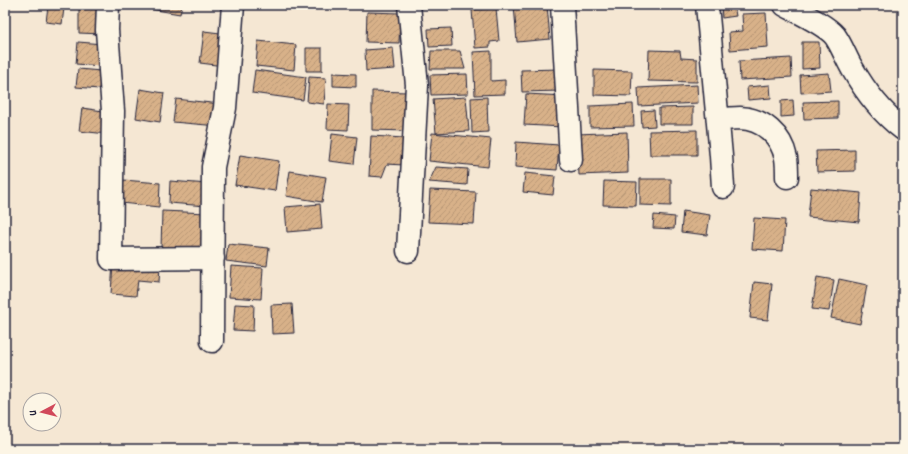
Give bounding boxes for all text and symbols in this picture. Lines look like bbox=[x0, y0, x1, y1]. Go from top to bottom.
north arrow bbox=[22, 392, 62, 432]
text: U bbox=[26, 409, 42, 417]

